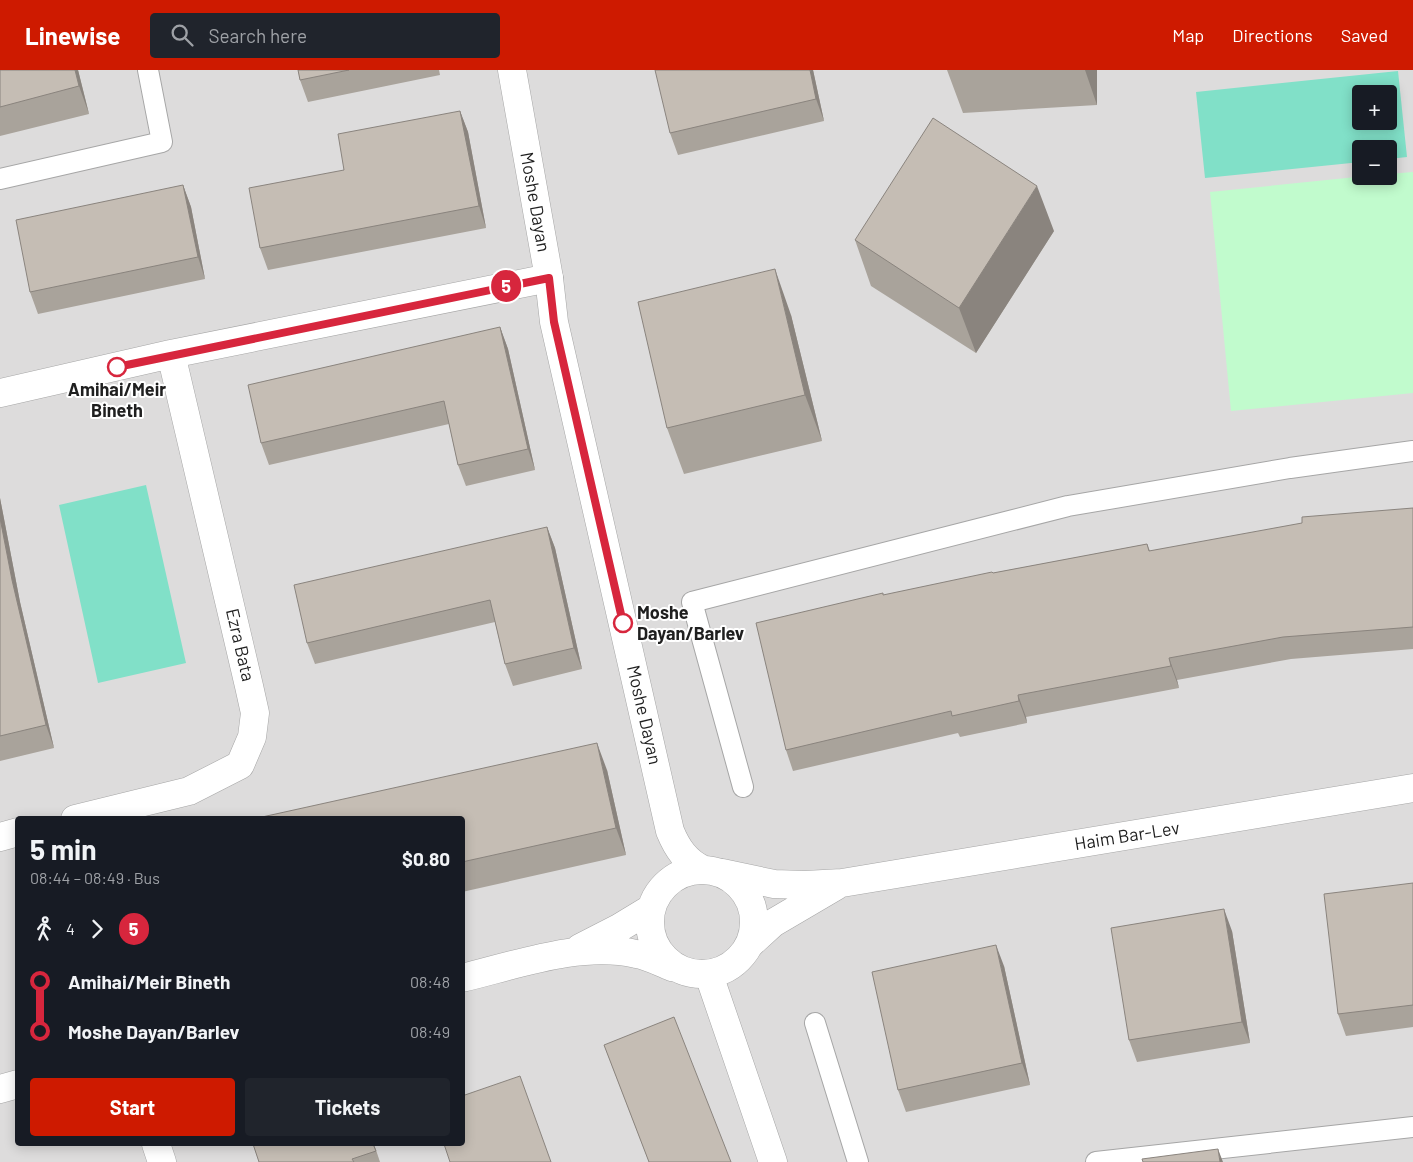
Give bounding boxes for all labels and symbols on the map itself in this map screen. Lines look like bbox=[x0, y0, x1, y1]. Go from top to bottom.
street label: Moshe Dayan bbox=[516, 150, 556, 254]
line badge: 5 bbox=[490, 270, 522, 302]
marker: Amihai/Meir Bineth bbox=[107, 357, 127, 377]
place label: Amihai/Meir Bineth bbox=[68, 378, 166, 421]
place label: Moshe Dayan/Barlev bbox=[637, 601, 744, 644]
street label: Ezra Bata bbox=[222, 606, 260, 683]
marker: Moshe Dayan/Barlev bbox=[613, 613, 633, 633]
street label: Moshe Dayan bbox=[623, 663, 667, 767]
street label: Haim Bar-Lev bbox=[1073, 816, 1181, 854]

